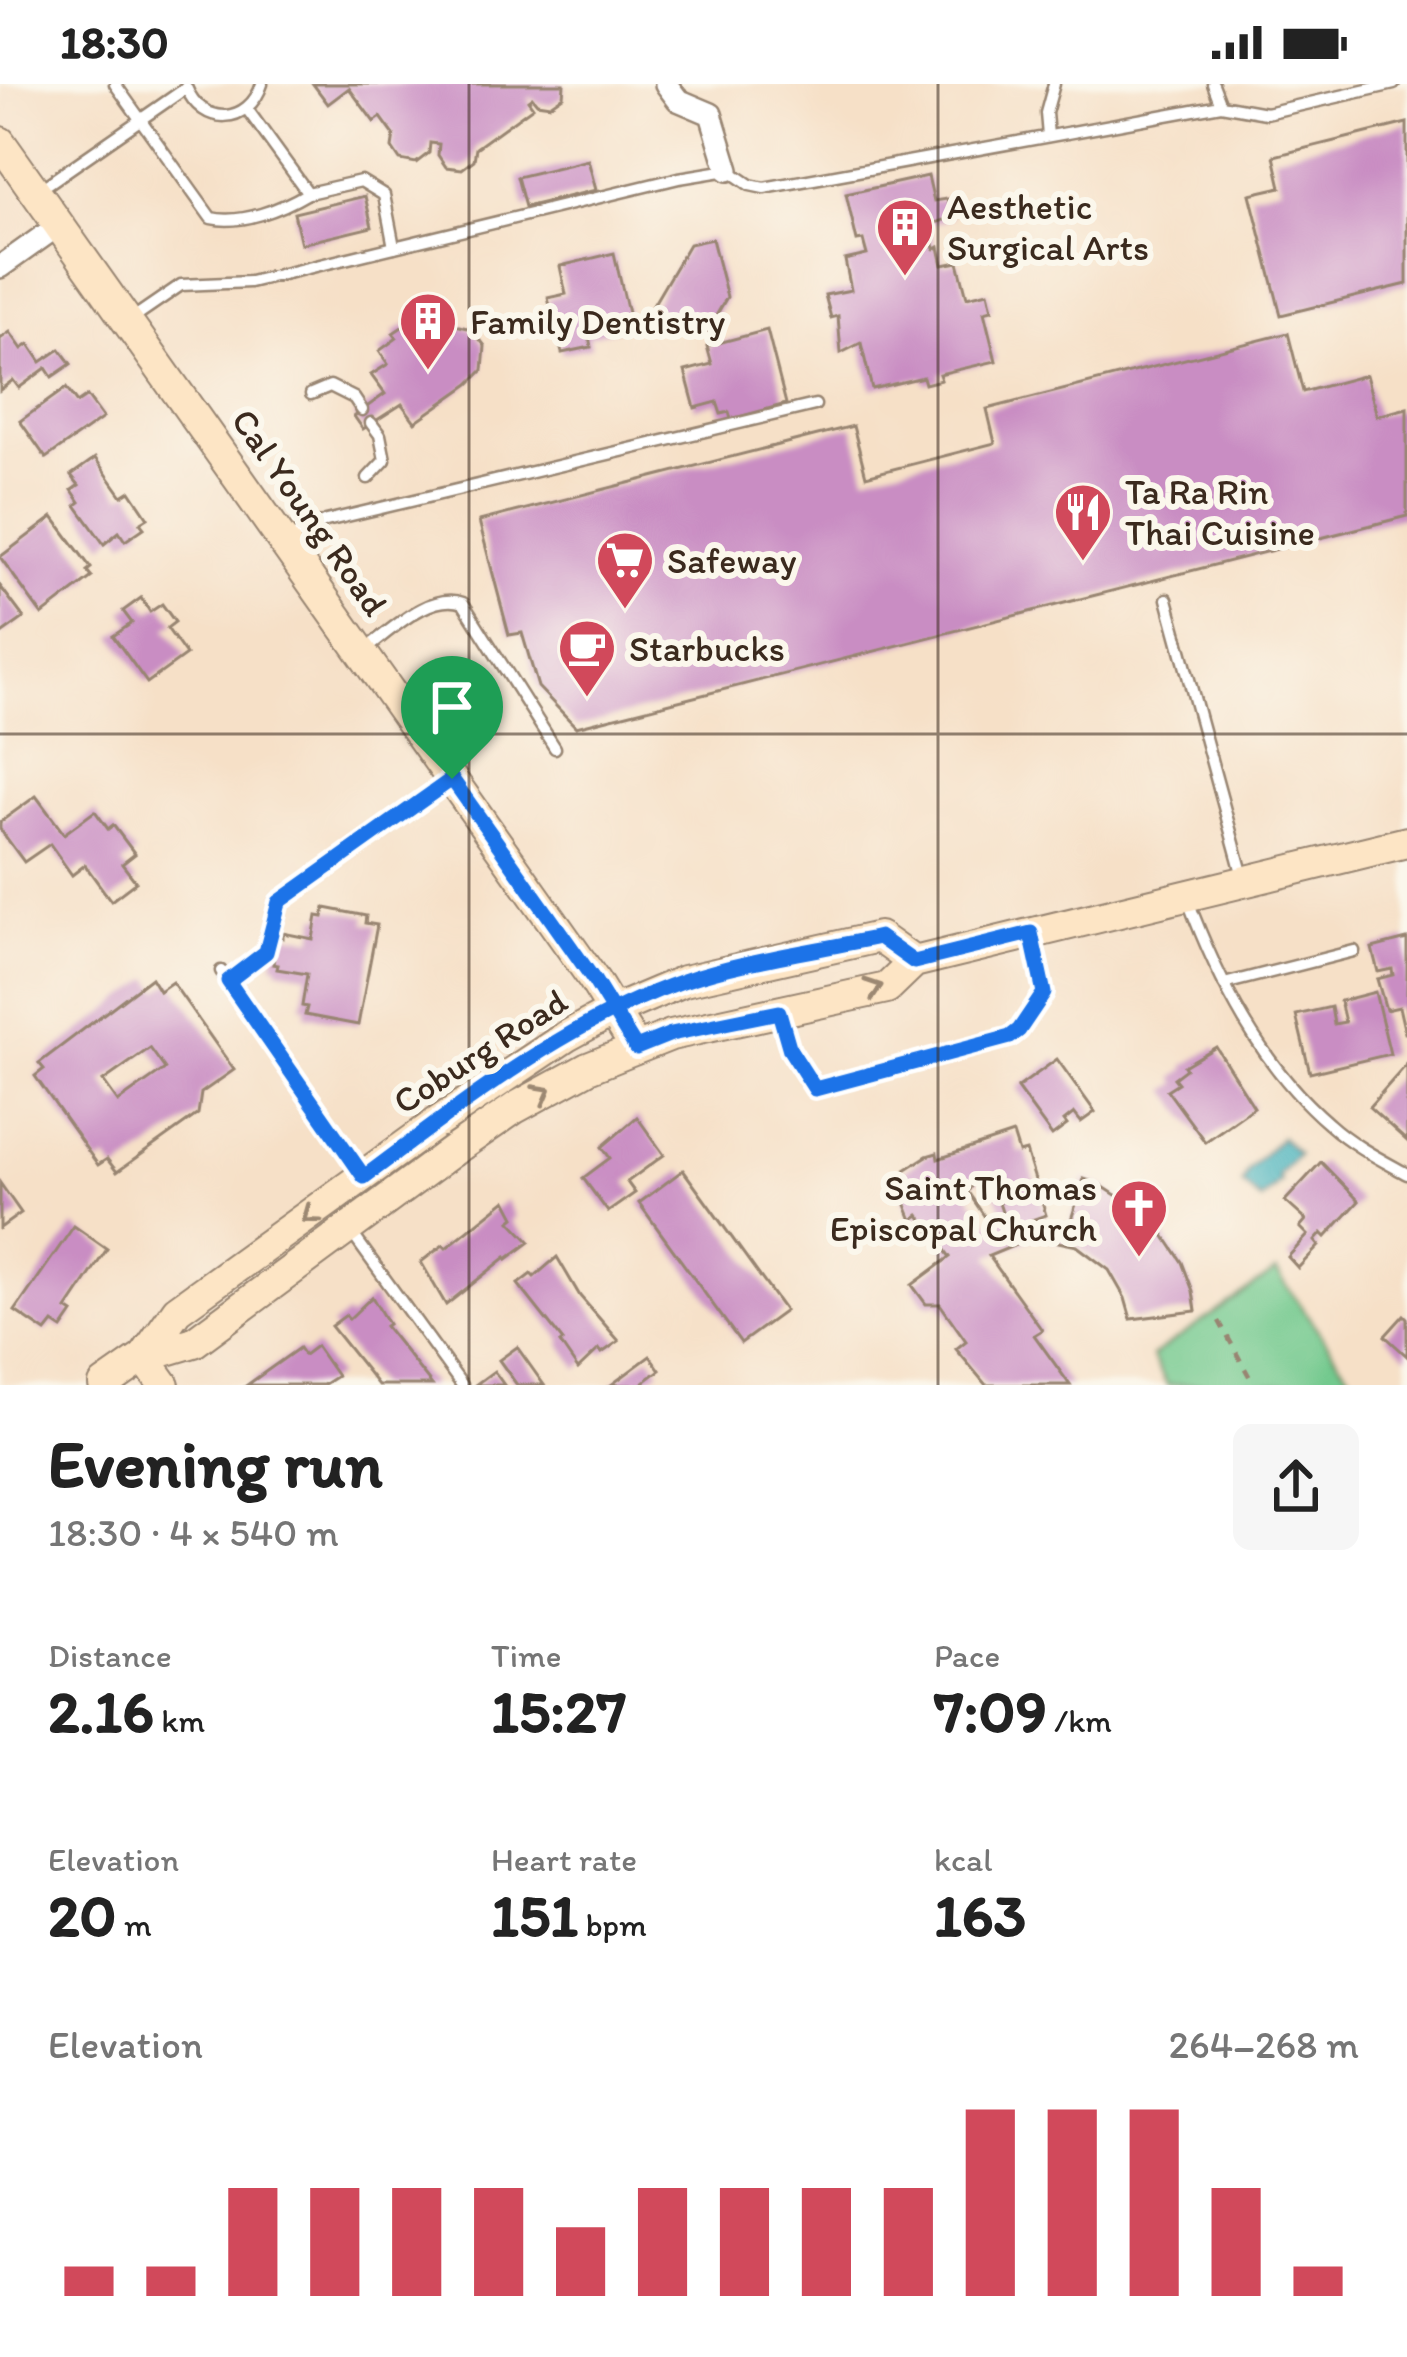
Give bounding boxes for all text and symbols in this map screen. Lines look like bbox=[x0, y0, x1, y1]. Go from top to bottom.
text: 18:30 bbox=[60, 15, 169, 69]
place label: Aesthetic Surgical Arts bbox=[947, 185, 1149, 269]
building icon: Aesthetic Surgical Arts bbox=[874, 196, 936, 278]
building icon: Family Dentistry bbox=[397, 290, 459, 372]
place label: Family Dentistry bbox=[470, 300, 725, 343]
street label: Cal Young Road bbox=[223, 400, 397, 624]
place label: Ta Ra Rin Thai Cuisine bbox=[1125, 470, 1315, 554]
restaurant icon: Ta Ra Rin Thai Cuisine bbox=[1052, 481, 1114, 563]
supermarket icon: Safeway bbox=[594, 529, 656, 611]
place label: Safeway bbox=[667, 539, 797, 582]
cafe icon: Starbucks bbox=[556, 617, 618, 699]
place label: Starbucks bbox=[629, 627, 785, 670]
pin bbox=[401, 656, 503, 779]
icon: arrive bbox=[419, 674, 485, 740]
one-way arrow bbox=[863, 978, 883, 1003]
street label: Coburg Road bbox=[385, 979, 575, 1123]
one-way arrow bbox=[530, 1084, 552, 1107]
place label: Saint Thomas Episcopal Church bbox=[830, 1166, 1097, 1250]
church icon: Saint Thomas Episcopal Church bbox=[1108, 1177, 1170, 1259]
one-way arrow bbox=[301, 1202, 323, 1224]
text: Evening run bbox=[48, 1424, 383, 1504]
button: share bbox=[1233, 1424, 1359, 1550]
text: 18:30 · 4 × 540 m bbox=[48, 1509, 339, 1556]
text: Distance bbox=[48, 1636, 172, 1675]
text: Time bbox=[491, 1636, 561, 1675]
text: Pace bbox=[934, 1636, 1000, 1675]
text: 2.16 bbox=[48, 1675, 154, 1747]
text: 15:27 bbox=[491, 1675, 626, 1747]
text: 7:09 bbox=[934, 1675, 1047, 1747]
text: km bbox=[154, 1701, 205, 1740]
text: /km bbox=[1047, 1701, 1112, 1740]
text: Elevation bbox=[48, 1840, 179, 1879]
text: Heart rate bbox=[491, 1840, 637, 1879]
text: kcal bbox=[934, 1840, 993, 1879]
text: 20 bbox=[48, 1879, 117, 1951]
text: 151 bbox=[491, 1879, 578, 1951]
text: 163 bbox=[934, 1879, 1026, 1951]
text: m bbox=[117, 1905, 152, 1944]
text: bpm bbox=[578, 1905, 647, 1944]
text: Elevation bbox=[48, 2021, 203, 2068]
text: 264–268 m bbox=[1169, 2021, 1359, 2068]

